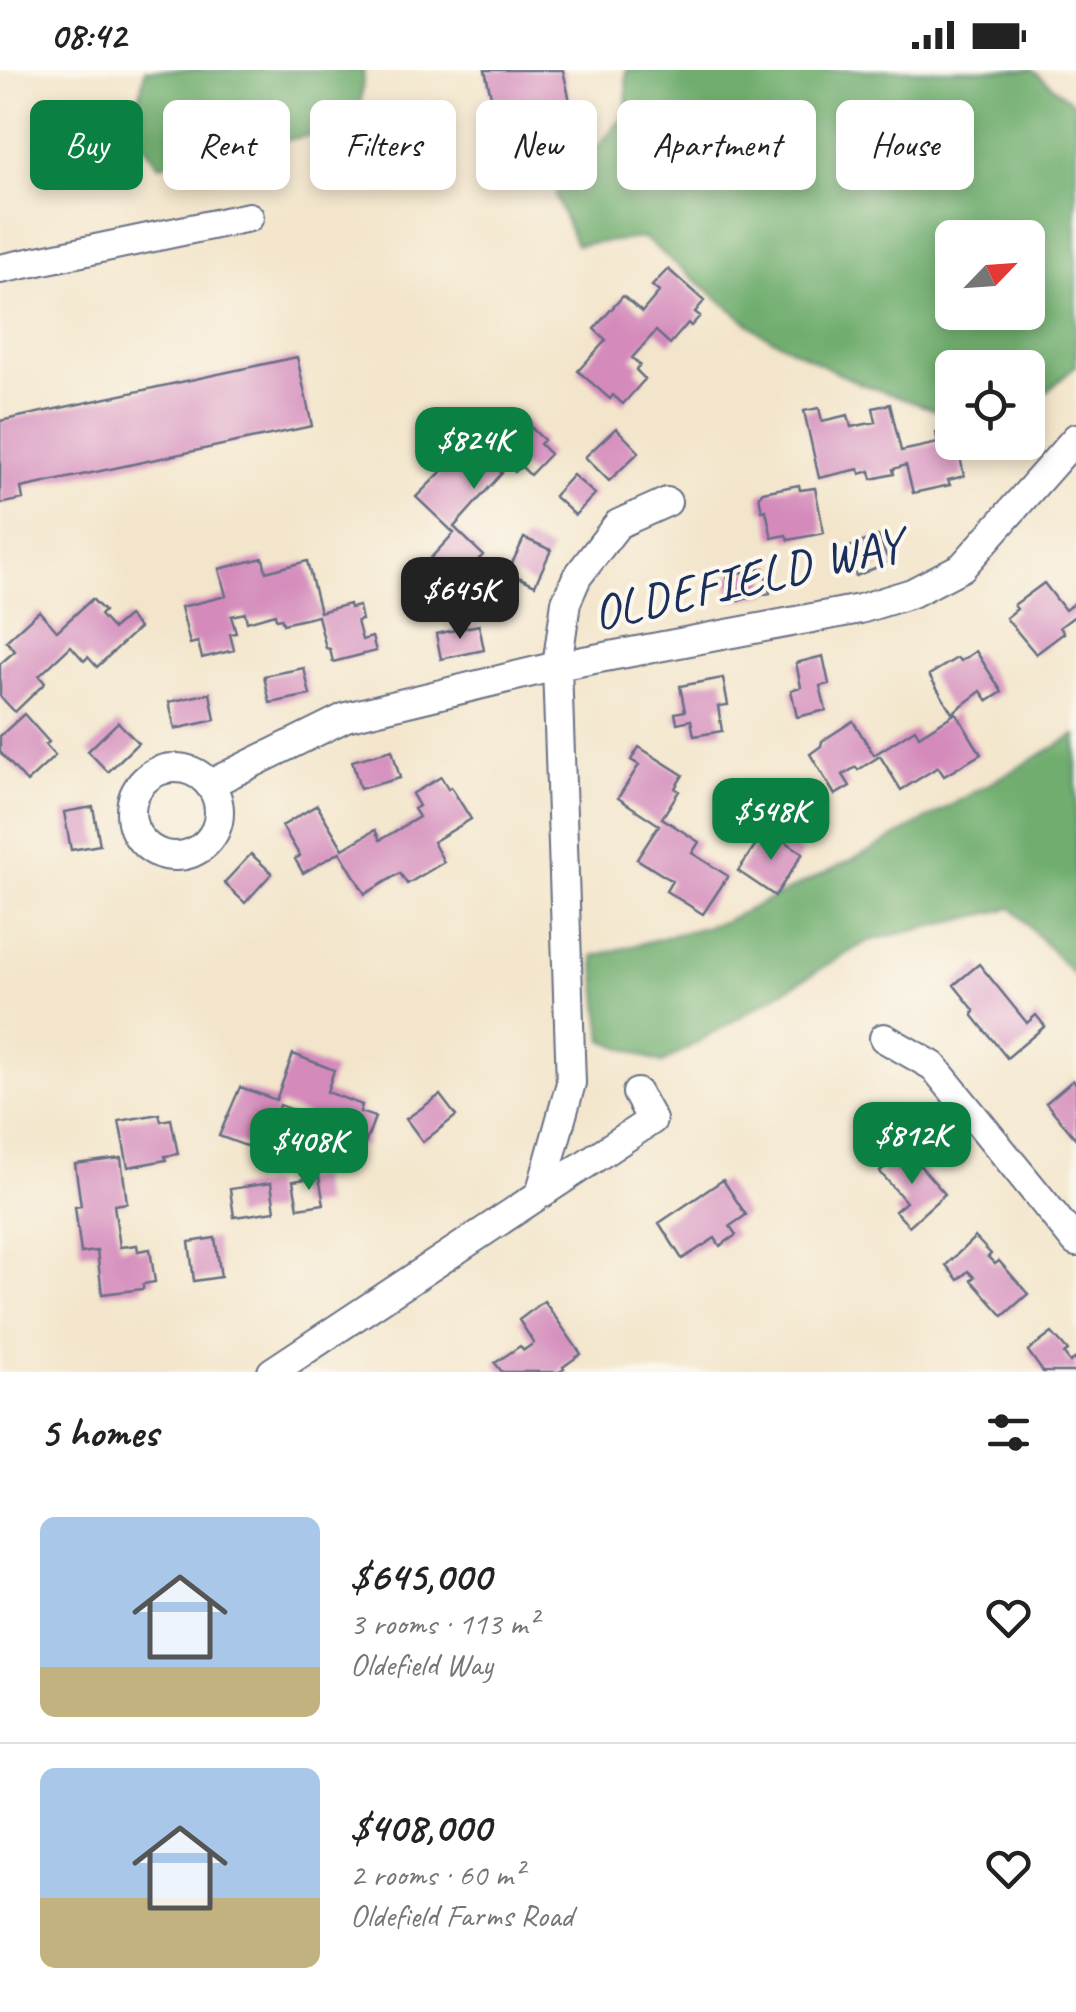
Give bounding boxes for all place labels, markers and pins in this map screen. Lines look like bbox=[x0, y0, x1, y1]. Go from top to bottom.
pin: $824K bbox=[404, 407, 544, 492]
pin: $645K bbox=[390, 557, 530, 642]
pin: $548K bbox=[701, 778, 841, 863]
pin: $812K bbox=[842, 1102, 982, 1187]
pin: $408K bbox=[239, 1108, 379, 1193]

